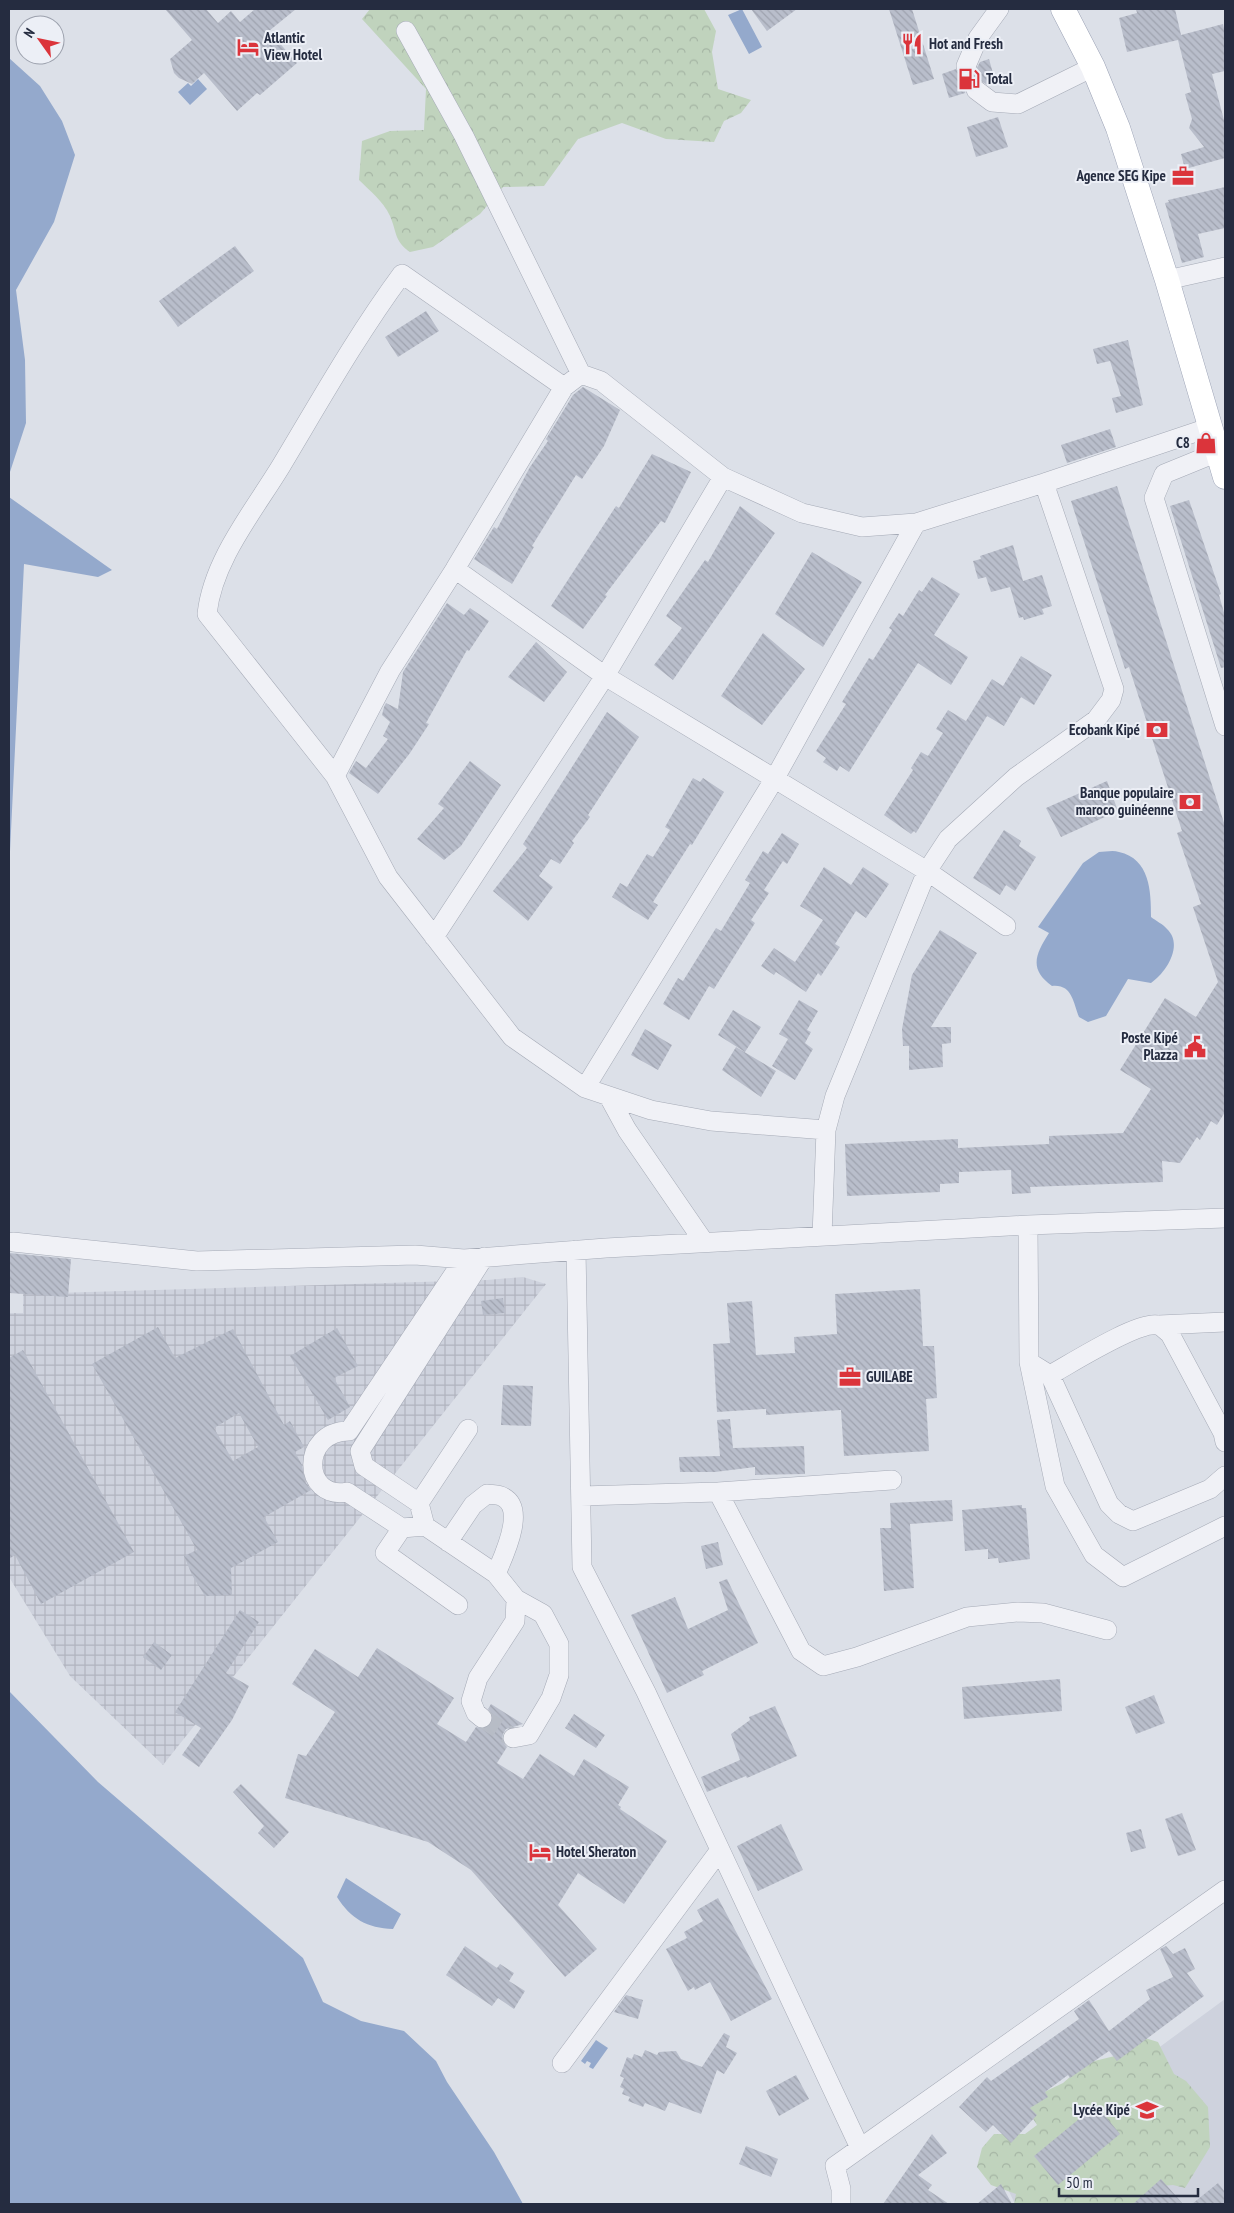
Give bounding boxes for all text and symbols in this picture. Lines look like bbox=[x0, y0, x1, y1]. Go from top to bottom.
north arrow bbox=[15, 15, 65, 65]
text: N bbox=[19, 25, 39, 41]
place label: Atlantic View Hotel bbox=[263, 28, 323, 64]
restaurant icon: Hot and Fresh bbox=[899, 31, 925, 57]
hotel icon: Atlantic View Hotel bbox=[235, 34, 261, 60]
place label: Hot and Fresh bbox=[929, 34, 1003, 53]
fuel station icon: Total bbox=[956, 66, 982, 92]
place label: Total bbox=[986, 69, 1013, 88]
office icon: Agence SEG Kipe bbox=[1170, 163, 1196, 189]
place label: Agence SEG Kipe bbox=[1075, 166, 1166, 185]
shop icon: C8 bbox=[1193, 430, 1219, 456]
place label: C8 bbox=[1176, 433, 1190, 452]
bank icon: Ecobank Kipé bbox=[1144, 717, 1170, 743]
place label: Ecobank Kipé bbox=[1069, 720, 1140, 739]
place label: Banque populaire maroco guinéenne bbox=[1076, 783, 1174, 819]
bank icon: Banque populaire maroco guinéenne bbox=[1177, 789, 1203, 815]
place label: Poste Kipé Plazza bbox=[1121, 1028, 1178, 1064]
public building icon: Poste Kipé Plazza bbox=[1182, 1034, 1208, 1060]
office icon: GUILABE bbox=[837, 1364, 863, 1390]
place label: GUILABE bbox=[866, 1367, 913, 1386]
hotel icon: Hotel Sheraton bbox=[527, 1839, 553, 1865]
place label: Hotel Sheraton bbox=[556, 1842, 637, 1861]
school or university icon: Lycée Kipé bbox=[1134, 2097, 1160, 2123]
place label: Lycée Kipé bbox=[1073, 2100, 1130, 2119]
scale bar bbox=[1059, 2166, 1198, 2198]
text: 50 m bbox=[1066, 2173, 1092, 2192]

